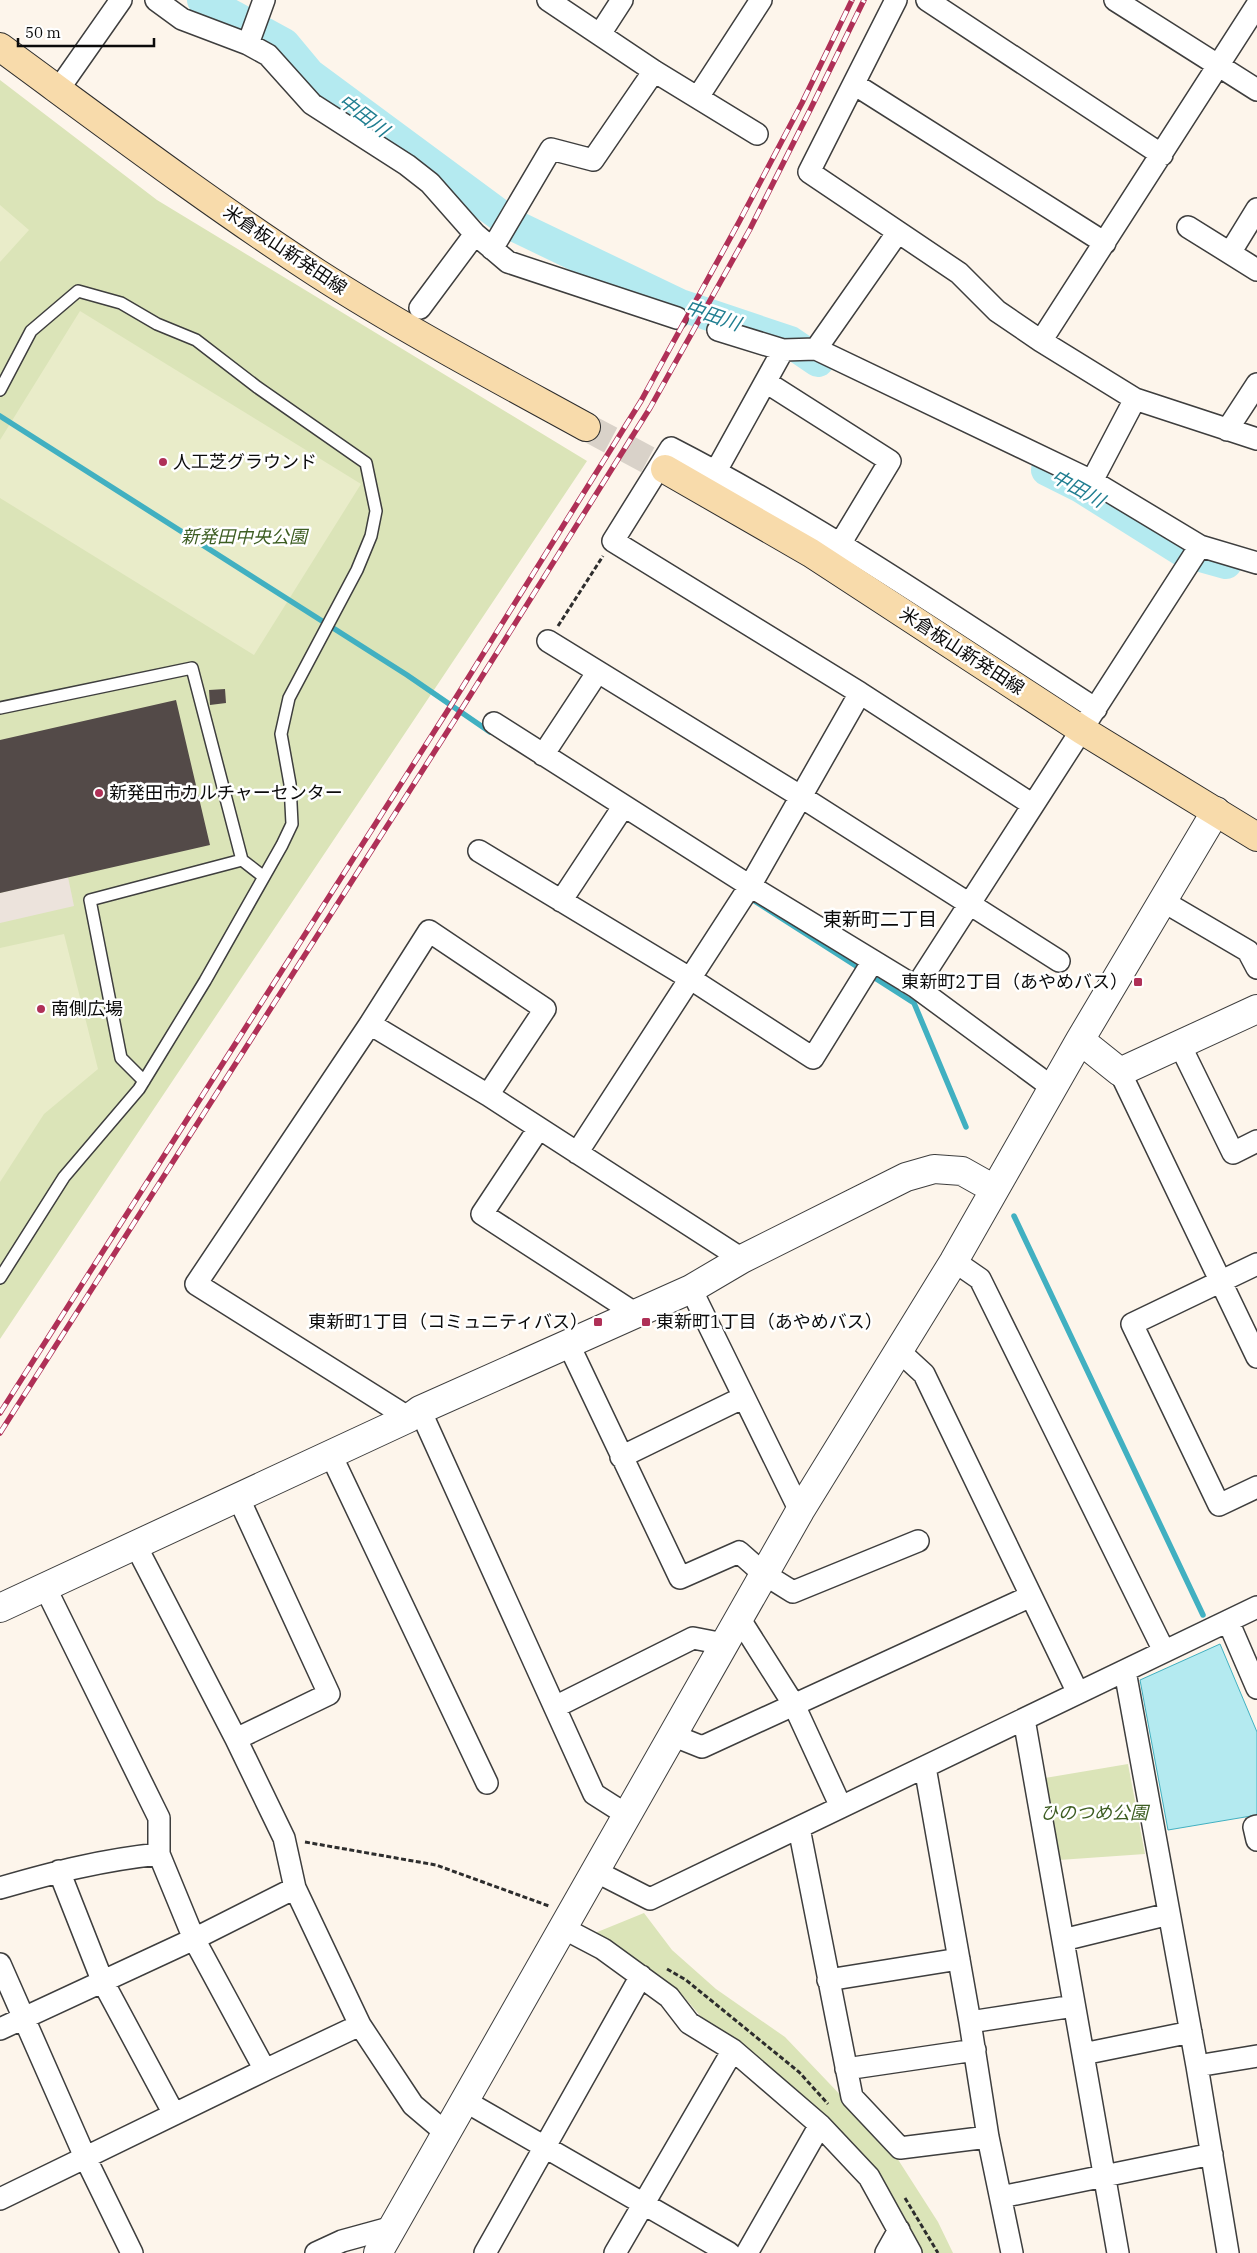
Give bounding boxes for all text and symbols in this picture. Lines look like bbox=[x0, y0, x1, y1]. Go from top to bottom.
scale bar bbox=[18, 15, 154, 47]
text: 50 m bbox=[25, 23, 61, 42]
water label: 中田川 bbox=[334, 88, 396, 143]
street label: 米倉板山新発田線 bbox=[219, 200, 351, 299]
water label: 中田川 bbox=[682, 294, 746, 336]
place label: 人工芝グラウンド bbox=[173, 450, 317, 473]
marker: 人工芝グラウンド bbox=[157, 456, 169, 468]
water label: 中田川 bbox=[1047, 464, 1110, 513]
park label: 新発田中央公園 bbox=[181, 525, 310, 548]
street label: 米倉板山新発田線 bbox=[896, 602, 1029, 699]
place label: 新発田市カルチャーセンター bbox=[109, 781, 343, 804]
marker: 新発田市カルチャーセンター bbox=[93, 787, 105, 799]
district label: 東新町二丁目 bbox=[823, 907, 937, 931]
place label: 東新町2丁目（あやめバス） bbox=[901, 970, 1128, 993]
marker: 東新町2丁目（あやめバス） bbox=[1132, 976, 1144, 988]
place label: 南側広場 bbox=[51, 997, 123, 1020]
marker: 南側広場 bbox=[35, 1003, 47, 1015]
place label: 東新町1丁目（コミュニティバス） bbox=[308, 1310, 588, 1333]
place label: 東新町1丁目（あやめバス） bbox=[656, 1310, 883, 1333]
marker: 東新町1丁目（コミュニティバス） bbox=[592, 1316, 604, 1328]
marker: 東新町1丁目（あやめバス） bbox=[640, 1316, 652, 1328]
park label: ひのつめ公園 bbox=[1040, 1801, 1151, 1824]

